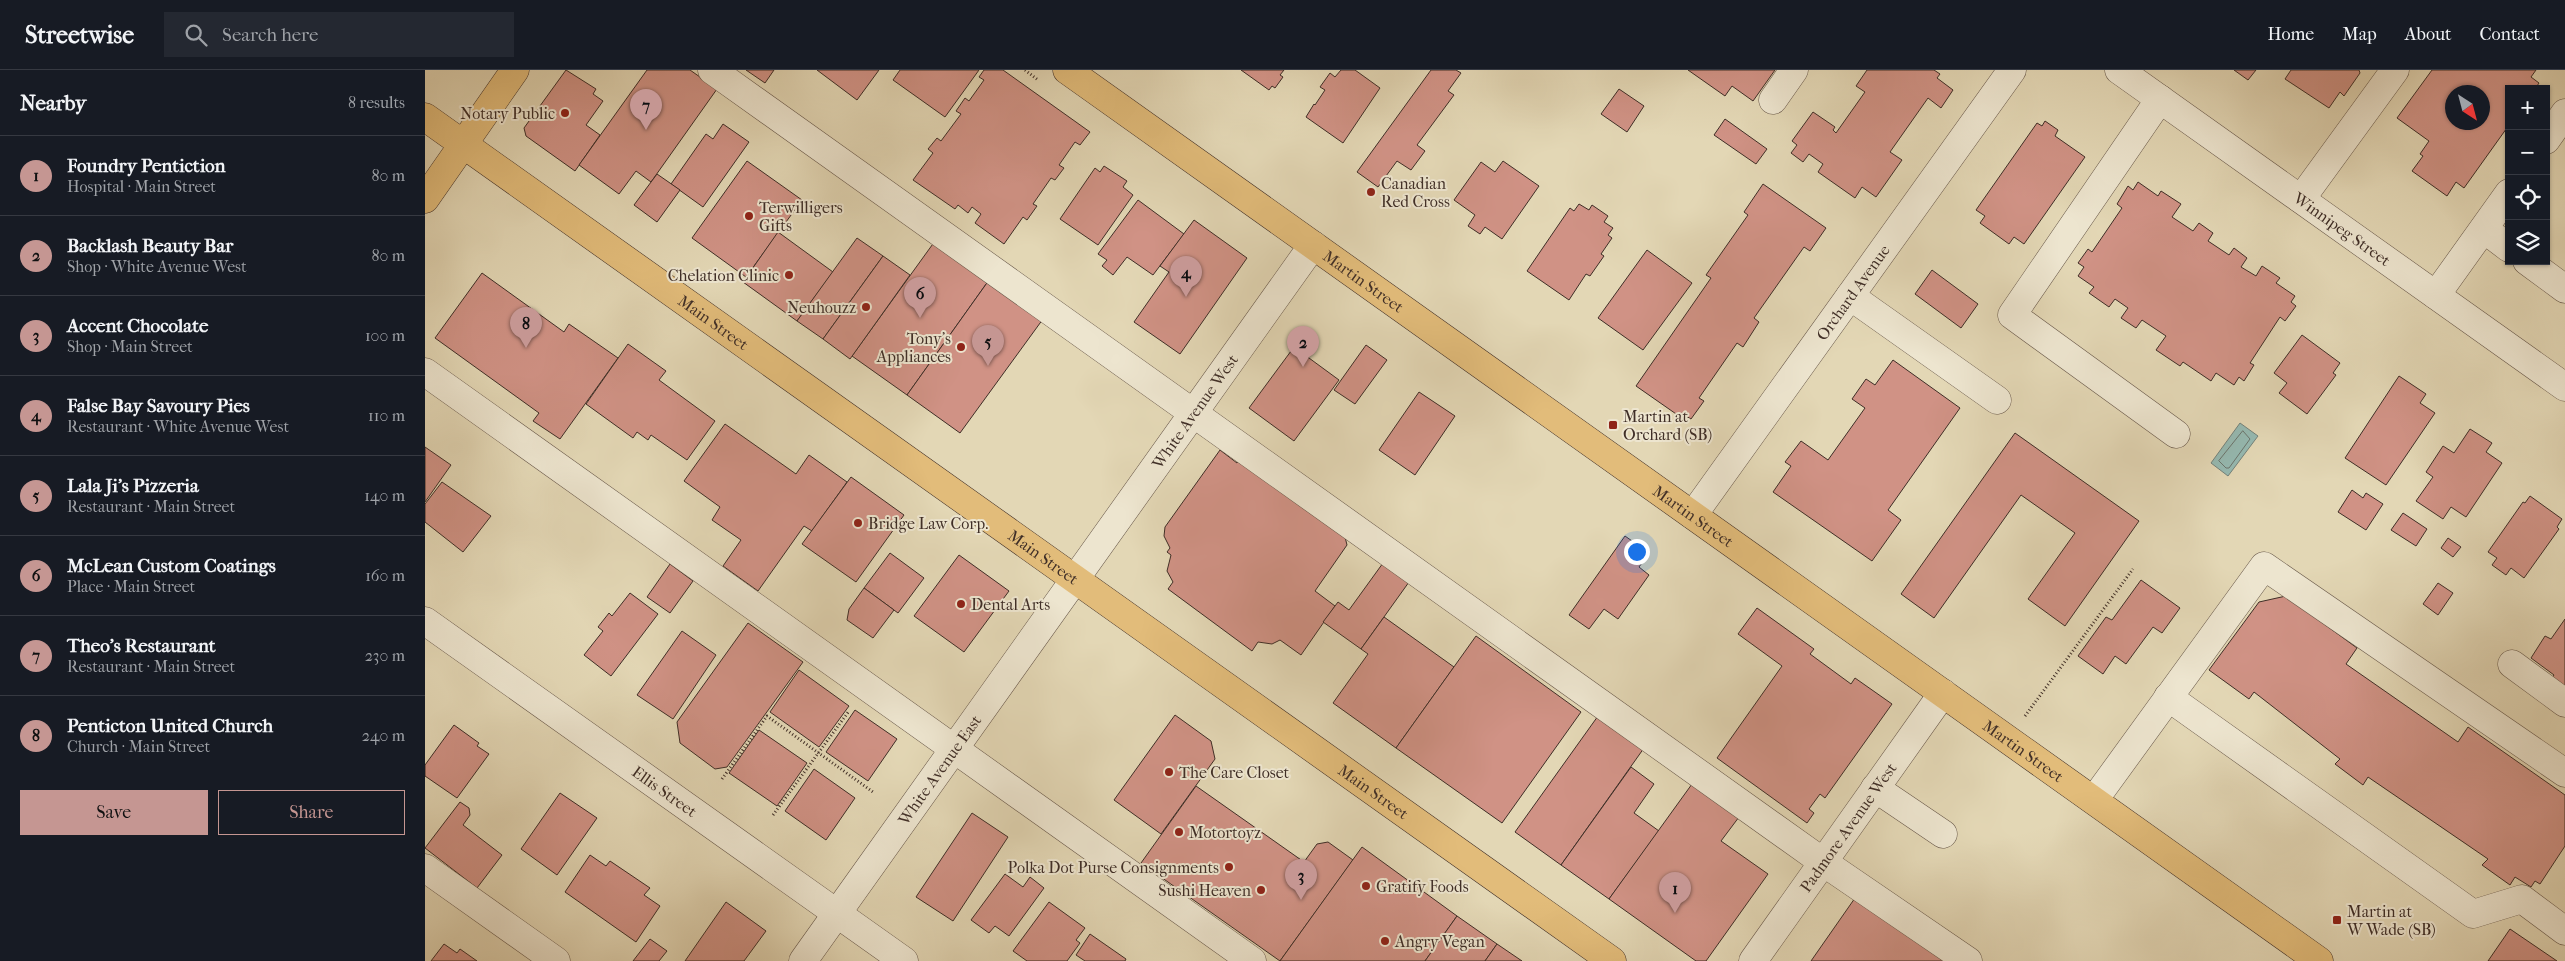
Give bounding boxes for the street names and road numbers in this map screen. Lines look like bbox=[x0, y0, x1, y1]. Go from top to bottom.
street label: Winnipeg Street bbox=[2289, 187, 2395, 270]
street label: Orchard Avenue bbox=[1812, 241, 1893, 344]
street label: Martin Street bbox=[1320, 246, 1408, 316]
street label: Main Street bbox=[675, 291, 753, 354]
street label: White Avenue West bbox=[1147, 350, 1242, 473]
street label: Martin Street bbox=[1650, 481, 1738, 551]
street label: Main Street bbox=[1005, 525, 1083, 588]
street label: White Avenue East bbox=[893, 711, 985, 829]
street label: Martin Street bbox=[1980, 716, 2068, 786]
street label: Padmore Avenue West bbox=[1795, 759, 1900, 896]
street label: Main Street bbox=[1335, 760, 1413, 823]
street label: Ellis Street bbox=[629, 762, 701, 821]

